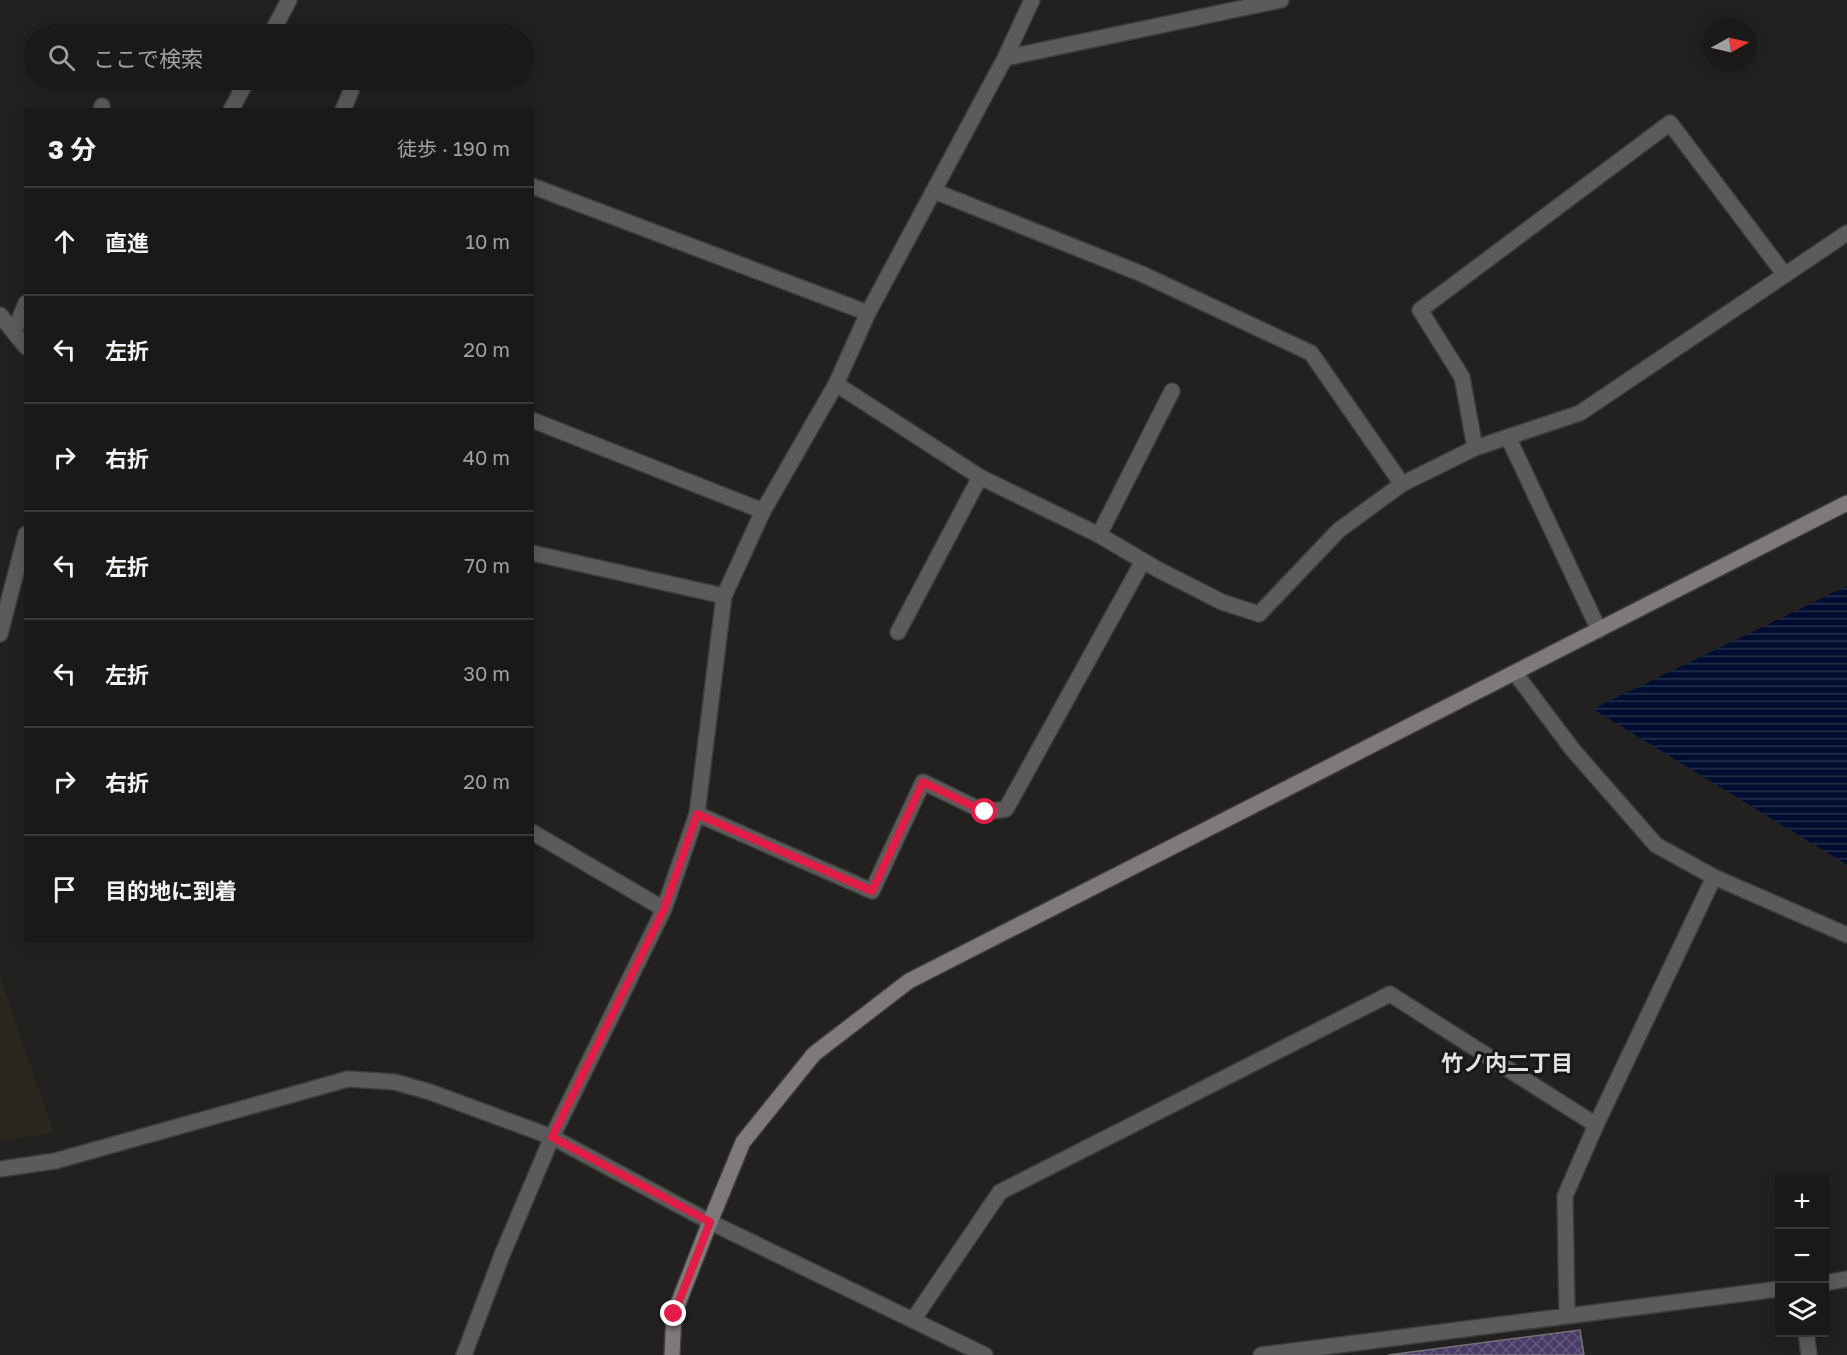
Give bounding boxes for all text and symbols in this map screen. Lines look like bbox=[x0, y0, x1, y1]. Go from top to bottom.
north arrow bbox=[1703, 18, 1757, 72]
search box bbox=[24, 24, 534, 90]
icon: search bbox=[45, 41, 78, 74]
text: ここで検索 bbox=[93, 45, 203, 72]
text: 3 分 bbox=[48, 134, 96, 165]
text: 徒歩 · 190 m bbox=[397, 136, 510, 160]
icon: ahead bbox=[48, 225, 81, 258]
text: 直進 bbox=[105, 229, 149, 256]
text: 10 m bbox=[465, 229, 510, 253]
icon: left bbox=[48, 333, 81, 366]
text: 左折 bbox=[105, 337, 149, 364]
text: 20 m bbox=[463, 337, 510, 361]
icon: right bbox=[48, 441, 81, 474]
text: 右折 bbox=[105, 445, 149, 472]
text: 40 m bbox=[463, 445, 510, 469]
icon: left bbox=[48, 549, 81, 582]
text: 左折 bbox=[105, 553, 149, 580]
text: 70 m bbox=[464, 553, 510, 577]
icon: left bbox=[48, 657, 81, 690]
text: 左折 bbox=[105, 661, 149, 688]
text: 30 m bbox=[463, 661, 510, 685]
icon: right bbox=[48, 765, 81, 798]
text: 右折 bbox=[105, 769, 149, 796]
text: 20 m bbox=[463, 769, 510, 793]
route start bbox=[971, 798, 997, 824]
icon: arrive bbox=[48, 873, 81, 906]
text: 目的地に到着 bbox=[105, 877, 237, 904]
district label: 竹ノ内二丁目 bbox=[1441, 1049, 1573, 1076]
map controls bbox=[1775, 1175, 1829, 1337]
button: + bbox=[1775, 1175, 1829, 1229]
button: − bbox=[1775, 1229, 1829, 1283]
button: layers bbox=[1775, 1283, 1829, 1337]
route end bbox=[660, 1300, 686, 1326]

